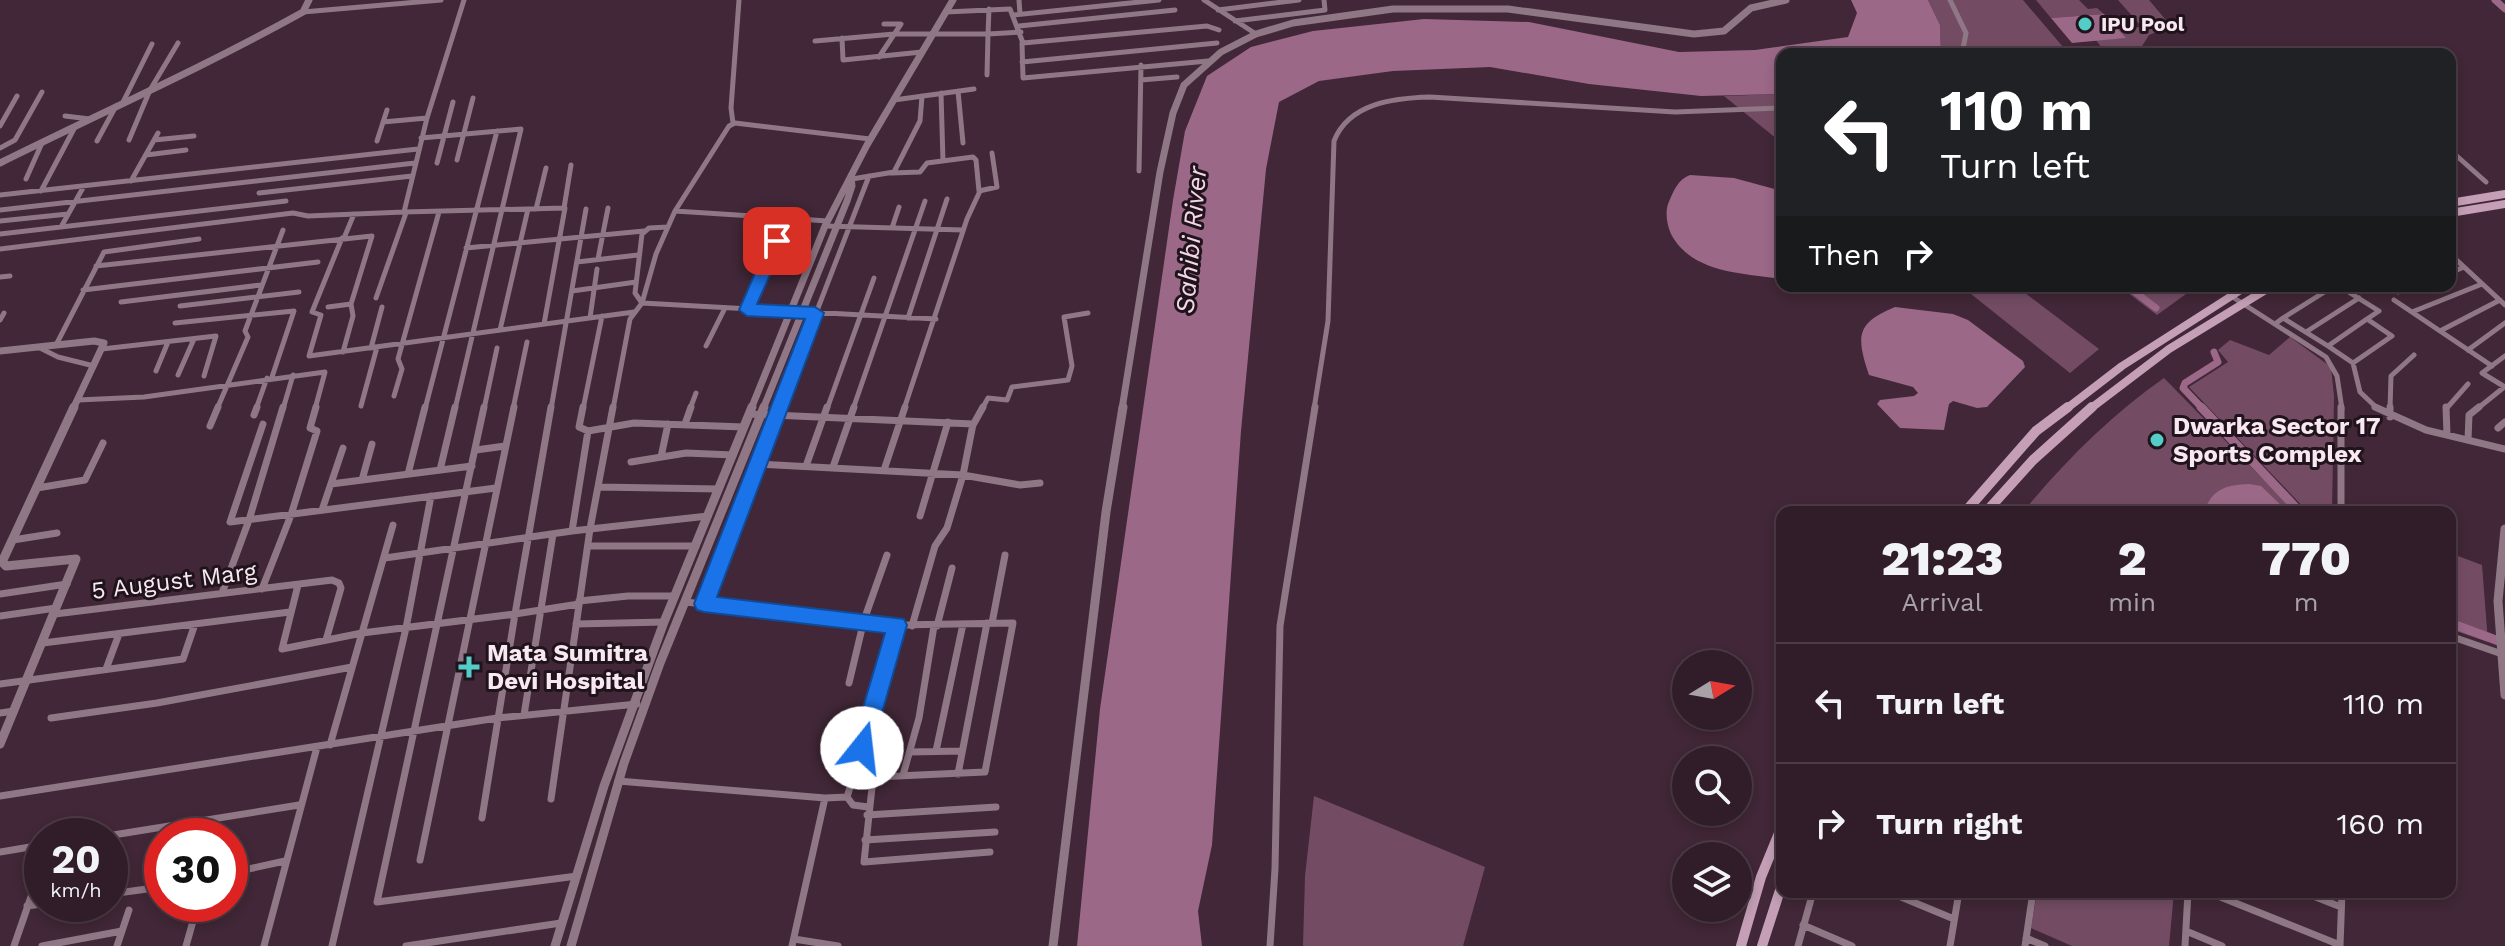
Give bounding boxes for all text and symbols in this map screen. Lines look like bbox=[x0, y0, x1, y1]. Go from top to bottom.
place label: IPU Pool bbox=[2101, 12, 2185, 36]
marker: IPU Pool bbox=[2076, 15, 2094, 33]
text: 110 m bbox=[1940, 78, 2093, 144]
icon: left bbox=[1808, 80, 1912, 184]
text: Turn left bbox=[1940, 145, 2090, 187]
water label: Sahibi River bbox=[1170, 164, 1212, 315]
pin bbox=[743, 207, 811, 275]
icon: arrive bbox=[755, 219, 799, 263]
icon: right bbox=[1896, 232, 1940, 276]
text: Then bbox=[1808, 237, 1880, 272]
place label: Dwarka Sector 17 Sports Complex bbox=[2173, 412, 2381, 468]
marker: Dwarka Sector 17 Sports Complex bbox=[2148, 431, 2166, 449]
text: 21:23 bbox=[1881, 530, 2003, 587]
text: 2 bbox=[2118, 530, 2147, 587]
text: 770 bbox=[2261, 530, 2351, 587]
street label: 5 August Marg bbox=[90, 557, 258, 605]
text: Arrival bbox=[1902, 587, 1983, 617]
text: min bbox=[2108, 587, 2156, 617]
text: m bbox=[2294, 587, 2318, 617]
place label: Mata Sumitra Devi Hospital bbox=[487, 639, 648, 695]
north arrow bbox=[1672, 650, 1752, 730]
map controls bbox=[1672, 650, 1752, 922]
marker: Mata Sumitra Devi Hospital bbox=[458, 656, 480, 678]
icon: left bbox=[1808, 681, 1852, 725]
text: Turn left bbox=[1876, 686, 2004, 721]
text: 110 m bbox=[2343, 686, 2424, 721]
position arrow bbox=[820, 706, 904, 790]
button: search bbox=[1672, 746, 1752, 826]
icon: right bbox=[1808, 801, 1852, 845]
text: Turn right bbox=[1876, 806, 2022, 841]
text: 160 m bbox=[2337, 806, 2424, 841]
speed limit sign: 30 bbox=[144, 818, 248, 922]
text: 20 bbox=[51, 836, 101, 883]
button: layers bbox=[1672, 842, 1752, 922]
text: km/h bbox=[50, 878, 102, 902]

